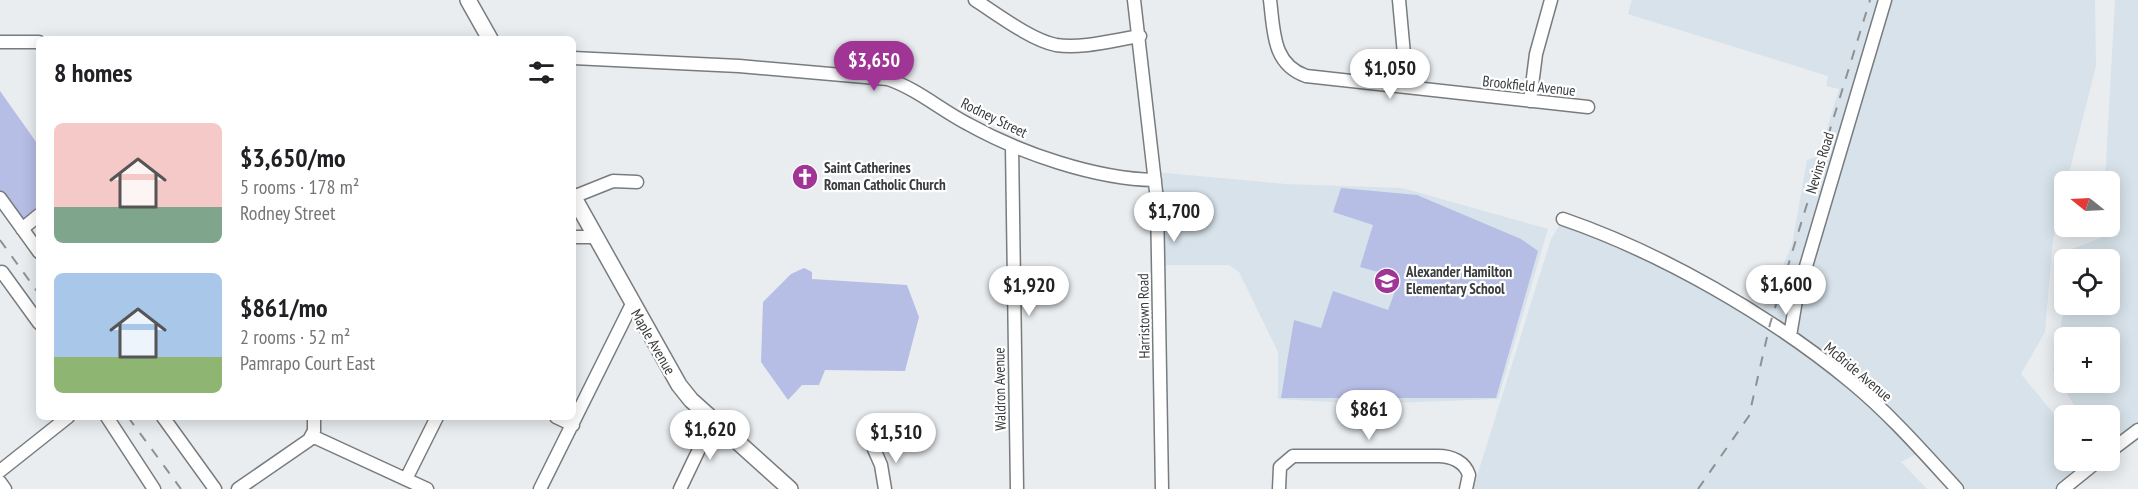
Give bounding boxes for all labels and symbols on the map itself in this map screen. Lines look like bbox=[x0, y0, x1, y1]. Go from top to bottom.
pin: $3,650 bbox=[825, 41, 923, 92]
pin: $1,050 bbox=[1341, 49, 1439, 100]
street label: Brookfield Avenue bbox=[1482, 71, 1576, 100]
street label: Rodney Street bbox=[958, 93, 1031, 142]
street label: Nevins Road bbox=[1801, 130, 1838, 196]
place label: Saint Catherines Roman Catholic Church bbox=[824, 158, 946, 194]
church icon: Saint Catherines Roman Catholic Church bbox=[790, 162, 820, 192]
north arrow bbox=[2054, 171, 2120, 237]
pin: $1,700 bbox=[1125, 192, 1223, 243]
place label: Alexander Hamilton Elementary School bbox=[1405, 262, 1513, 298]
pin: $1,600 bbox=[1737, 265, 1835, 316]
pin: $1,920 bbox=[980, 266, 1078, 317]
school or university icon: Alexander Hamilton Elementary School bbox=[1372, 266, 1402, 296]
street label: Harristown Road bbox=[1133, 273, 1154, 359]
street label: Maple Avenue bbox=[627, 306, 680, 378]
street label: McBride Avenue bbox=[1821, 338, 1896, 405]
street label: Waldron Avenue bbox=[989, 347, 1010, 431]
pin: $861 bbox=[1333, 390, 1405, 441]
pin: $1,620 bbox=[661, 410, 759, 461]
pin: $1,510 bbox=[847, 413, 945, 464]

